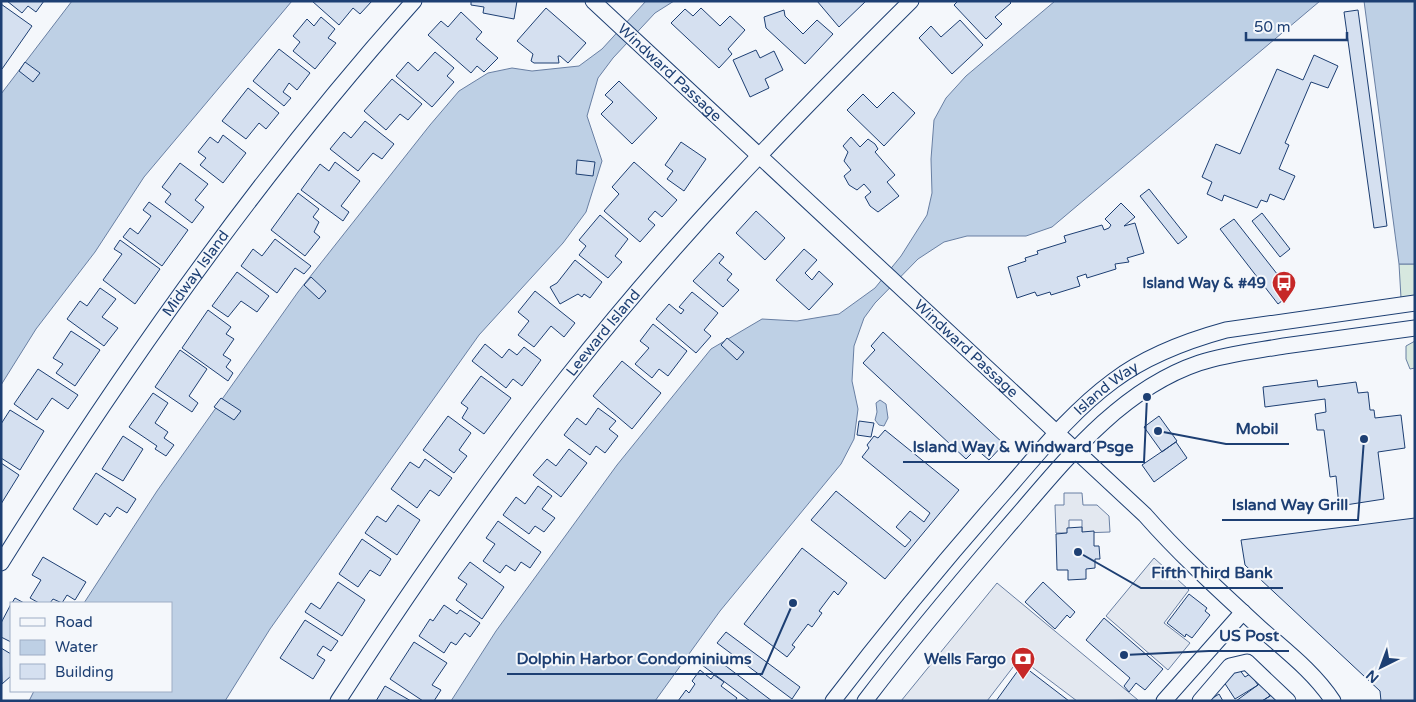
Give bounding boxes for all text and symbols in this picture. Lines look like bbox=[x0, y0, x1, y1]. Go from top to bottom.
scale bar bbox=[1246, 10, 1347, 42]
text: 50 m bbox=[1254, 18, 1291, 36]
street label: Windward Passage bbox=[614, 20, 726, 125]
street label: Midway Island bbox=[158, 227, 233, 320]
bus stop icon: Island Way & #49 bbox=[1271, 270, 1297, 304]
place label: Island Way & #49 bbox=[1142, 274, 1266, 293]
street label: Leeward Island bbox=[562, 286, 644, 380]
street label: Windward Passage bbox=[911, 296, 1022, 401]
street label: Island Way bbox=[1070, 358, 1141, 419]
callout: Mobil bbox=[1226, 413, 1289, 444]
text: Mobil bbox=[1235, 419, 1279, 439]
callout: Island Way & Windward Psge bbox=[903, 431, 1144, 462]
text: Island Way & Windward Psge bbox=[912, 437, 1134, 457]
callout: Island Way Grill bbox=[1222, 489, 1358, 520]
text: Island Way Grill bbox=[1232, 495, 1348, 515]
callout: Fifth Third Bank bbox=[1141, 557, 1283, 588]
text: Fifth Third Bank bbox=[1151, 563, 1273, 583]
legend bbox=[10, 602, 172, 692]
text: Road bbox=[55, 613, 93, 631]
callout: US Post bbox=[1209, 620, 1289, 651]
text: US Post bbox=[1219, 626, 1280, 646]
text: Water bbox=[55, 638, 98, 656]
north arrow bbox=[1356, 642, 1406, 692]
callout: Dolphin Harbor Condominiums bbox=[507, 643, 762, 674]
bank icon: Wells Fargo bbox=[1010, 646, 1036, 680]
text: Dolphin Harbor Condominiums bbox=[516, 649, 752, 669]
place label: Wells Fargo bbox=[924, 650, 1006, 669]
text: Building bbox=[55, 663, 114, 681]
text: N bbox=[1363, 666, 1383, 686]

